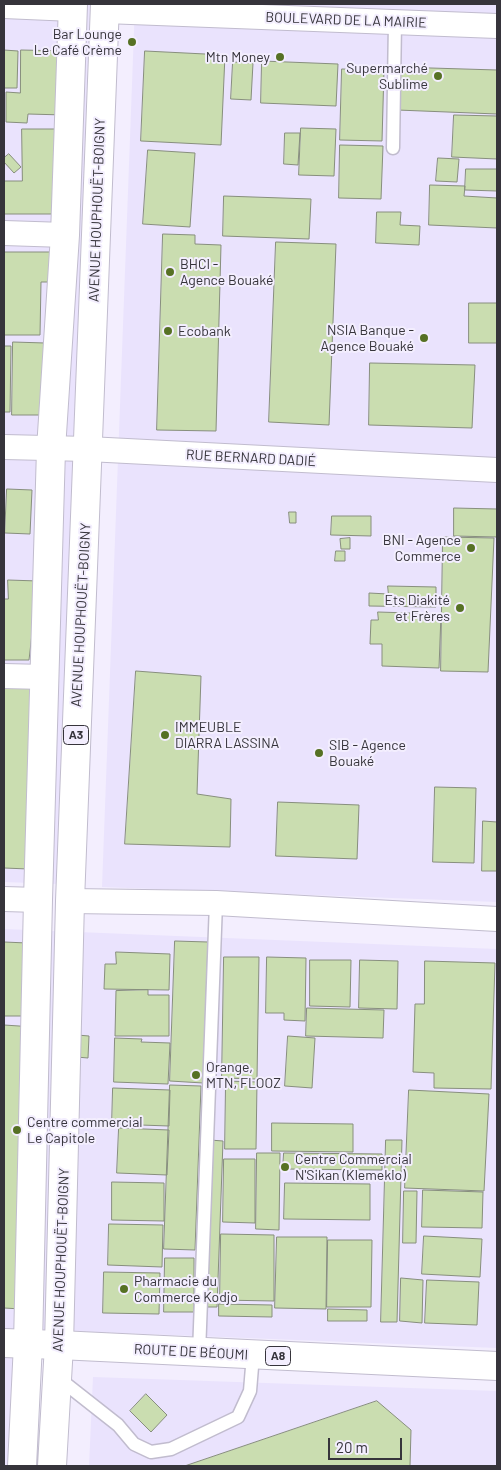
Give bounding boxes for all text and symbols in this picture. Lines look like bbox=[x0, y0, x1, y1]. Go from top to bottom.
street label: BOULEVARD DE LA MAIRIE bbox=[265, 9, 427, 31]
place label: Bar Lounge Le Café Crème bbox=[34, 26, 122, 58]
marker: Bar Lounge Le Café Crème bbox=[126, 36, 138, 48]
place label: Mtn Money bbox=[206, 49, 270, 65]
marker: Mtn Money bbox=[274, 51, 286, 63]
place label: Supermarché Sublime bbox=[346, 60, 428, 92]
marker: Supermarché Sublime bbox=[432, 70, 444, 82]
street label: AVENUE HOUPHOUËT-BOIGNY bbox=[85, 118, 109, 302]
place label: BHCI - Agence Bouaké bbox=[180, 256, 273, 288]
marker: BHCI - Agence Bouaké bbox=[164, 266, 176, 278]
place label: NSIA Banque - Agence Bouaké bbox=[321, 322, 414, 354]
place label: Ecobank bbox=[178, 323, 231, 339]
marker: Ecobank bbox=[162, 325, 174, 337]
marker: NSIA Banque - Agence Bouaké bbox=[418, 332, 430, 344]
street label: RUE BERNARD DADIÉ bbox=[186, 446, 316, 470]
street label: AVENUE HOUPHOUËT-BOIGNY bbox=[68, 523, 94, 707]
place label: BNI - Agence Commerce bbox=[383, 532, 461, 564]
marker: BNI - Agence Commerce bbox=[465, 542, 477, 554]
place label: Ets Diakité et Frères bbox=[385, 592, 450, 624]
marker: Ets Diakité et Frères bbox=[454, 602, 466, 614]
place label: IMMEUBLE DIARRA LASSINA bbox=[175, 719, 279, 752]
road number: A3 bbox=[64, 726, 88, 744]
marker: IMMEUBLE DIARRA LASSINA bbox=[159, 729, 171, 741]
place label: SIB - Agence Bouaké bbox=[329, 737, 406, 770]
marker: SIB - Agence Bouaké bbox=[313, 747, 325, 759]
place label: Orange, MTN, FLOOZ bbox=[206, 1059, 281, 1092]
marker: Orange, MTN, FLOOZ bbox=[190, 1069, 202, 1081]
place label: Centre commercial Le Capitole bbox=[27, 1114, 143, 1146]
marker: Centre commercial Le Capitole bbox=[11, 1124, 23, 1136]
place label: Centre Commercial N'Sikan (Klemeklo) bbox=[295, 1151, 412, 1184]
marker: Centre Commercial N'Sikan (Klemeklo) bbox=[279, 1161, 291, 1173]
street label: AVENUE HOUPHOUËT-BOIGNY bbox=[49, 1168, 73, 1352]
place label: Pharmacie du Commerce Kodjo bbox=[134, 1273, 238, 1305]
marker: Pharmacie du Commerce Kodjo bbox=[118, 1283, 130, 1295]
street label: ROUTE DE BÉOUMI bbox=[134, 1341, 248, 1363]
road number: A8 bbox=[266, 1346, 290, 1365]
scale bar bbox=[331, 1428, 405, 1460]
text: 20 m bbox=[336, 1438, 368, 1456]

